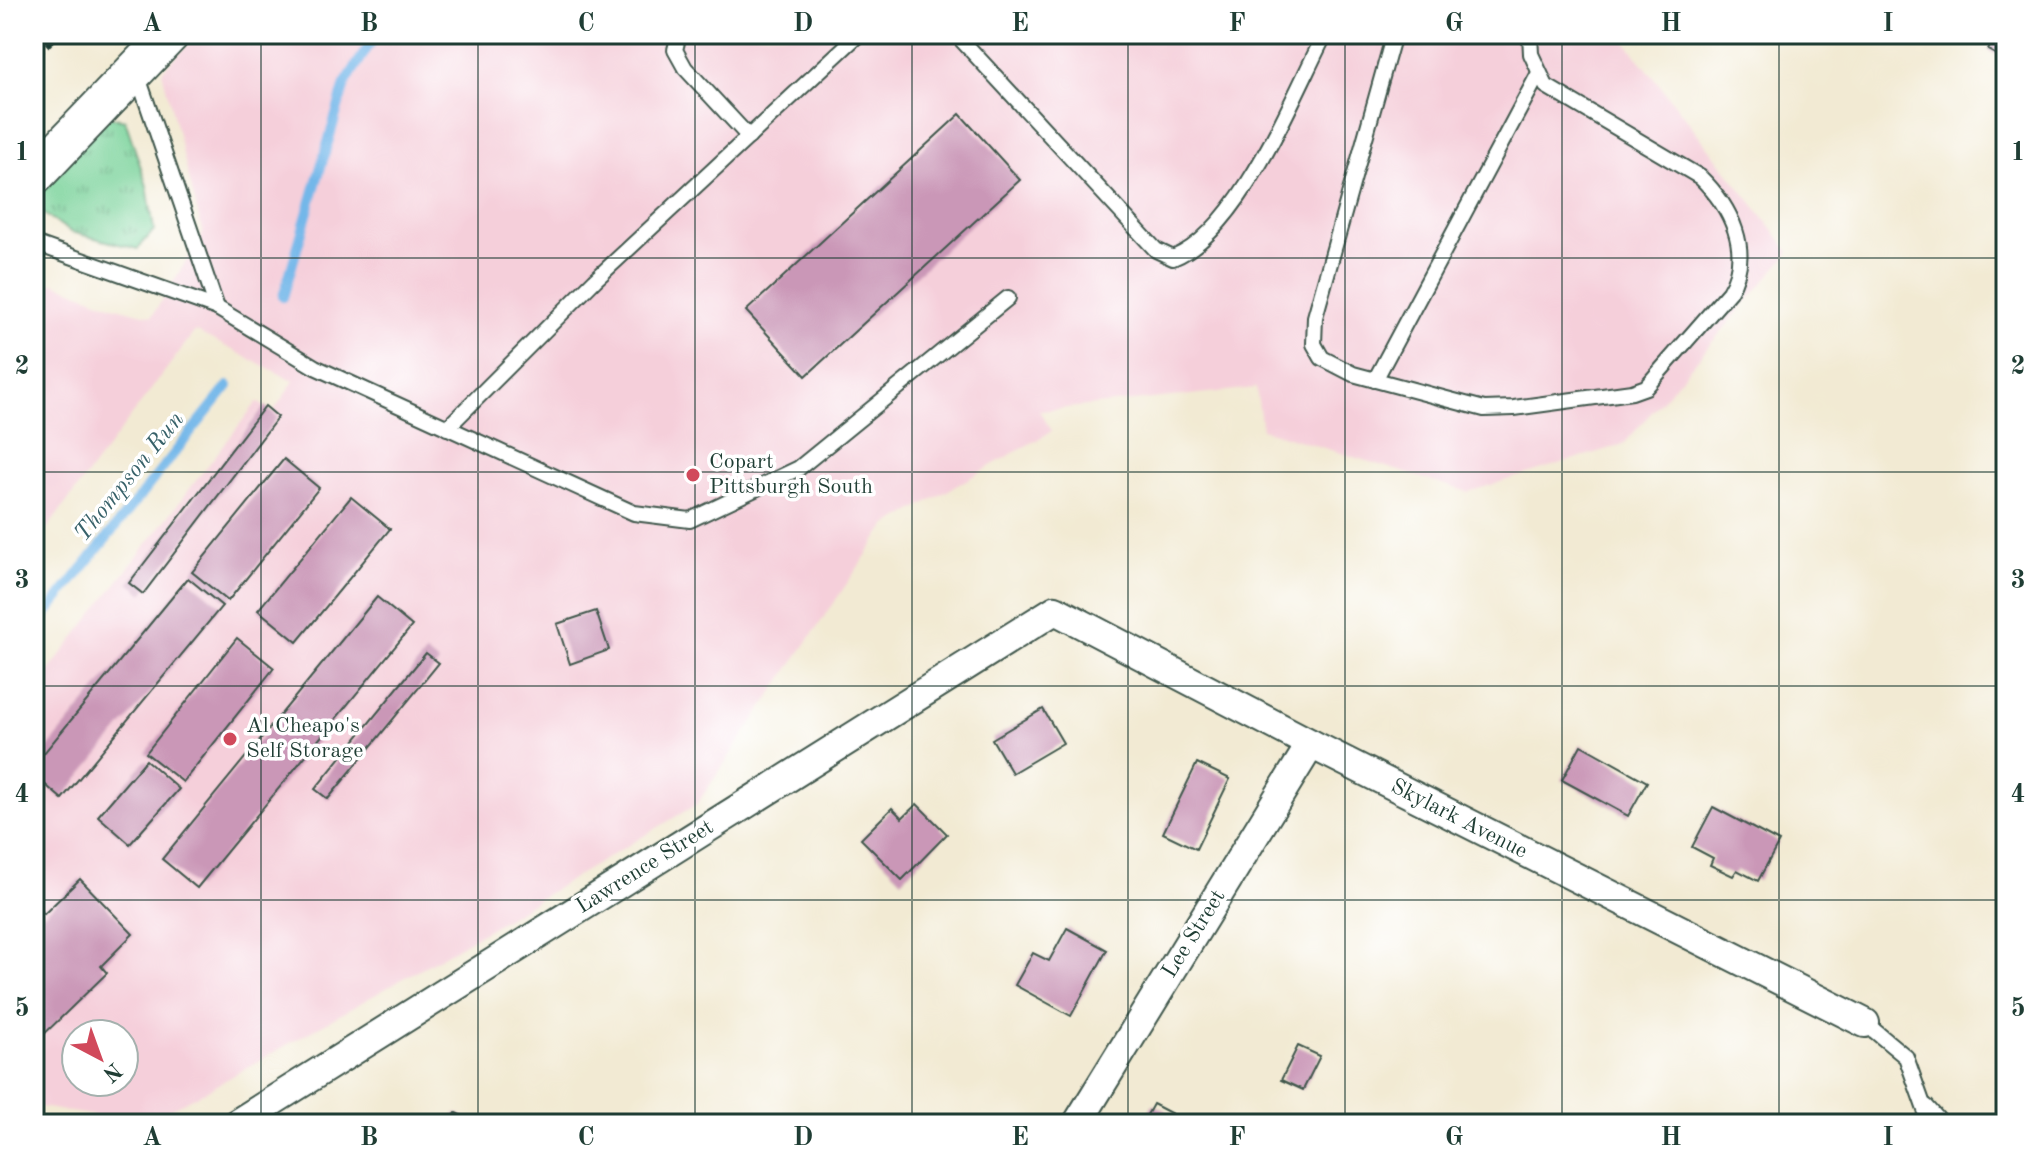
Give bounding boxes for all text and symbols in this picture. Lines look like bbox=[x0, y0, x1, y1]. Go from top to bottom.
text: A bbox=[142, 11, 162, 37]
text: B bbox=[360, 11, 378, 37]
text: C bbox=[577, 11, 595, 37]
text: D bbox=[793, 11, 813, 37]
text: E bbox=[1011, 11, 1029, 37]
text: F bbox=[1228, 11, 1246, 37]
text: G bbox=[1445, 11, 1463, 37]
text: H bbox=[1660, 11, 1682, 37]
text: I bbox=[1882, 11, 1894, 37]
text: 1 bbox=[14, 140, 30, 166]
text: 1 bbox=[2010, 140, 2026, 166]
text: 2 bbox=[14, 354, 30, 380]
text: 2 bbox=[2010, 354, 2026, 380]
water label: Thompson Run bbox=[71, 408, 189, 546]
place label: Copart Pittsburgh South bbox=[709, 451, 873, 498]
marker: Copart Pittsburgh South bbox=[684, 466, 702, 484]
text: 3 bbox=[14, 568, 30, 594]
text: 3 bbox=[2010, 568, 2026, 594]
place label: Al Cheapo's Self Storage bbox=[246, 715, 363, 762]
marker: Al Cheapo's Self Storage bbox=[221, 730, 239, 748]
street label: Skylark Avenue bbox=[1387, 775, 1531, 863]
text: 4 bbox=[14, 782, 30, 808]
text: 4 bbox=[2010, 782, 2026, 808]
street label: Lawrence Street bbox=[572, 816, 718, 918]
street label: Lee Street bbox=[1158, 886, 1230, 982]
text: 5 bbox=[14, 996, 30, 1022]
text: 5 bbox=[2010, 996, 2026, 1022]
north arrow bbox=[60, 1018, 140, 1098]
text: N bbox=[98, 1058, 125, 1086]
text: A bbox=[142, 1125, 162, 1151]
text: B bbox=[360, 1125, 378, 1151]
text: C bbox=[577, 1125, 595, 1151]
text: D bbox=[793, 1125, 813, 1151]
text: E bbox=[1011, 1125, 1029, 1151]
text: F bbox=[1228, 1125, 1246, 1151]
text: G bbox=[1445, 1125, 1463, 1151]
text: H bbox=[1660, 1125, 1682, 1151]
text: I bbox=[1882, 1125, 1894, 1151]

